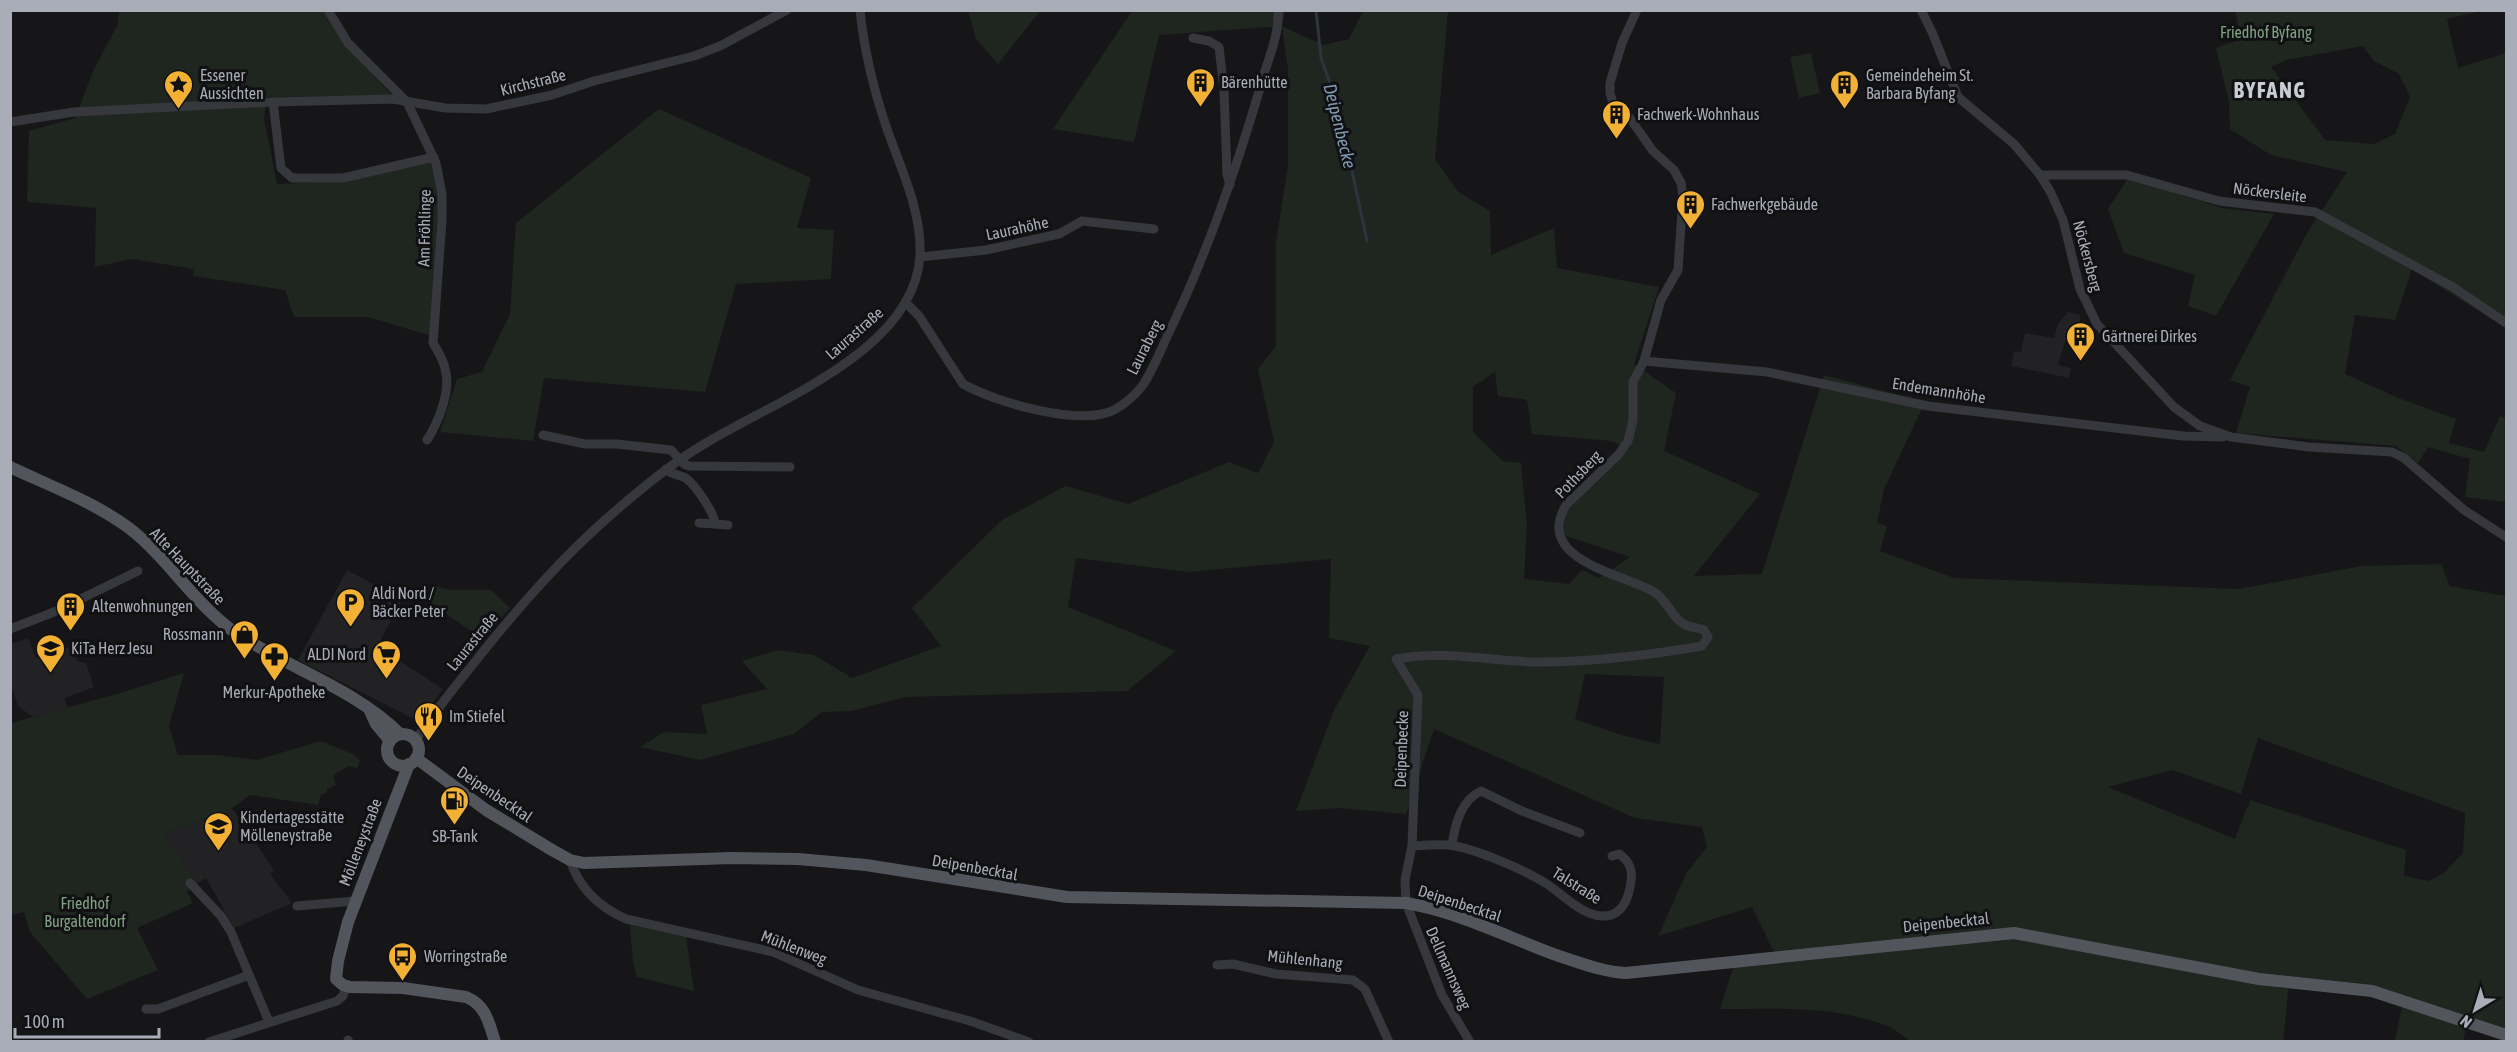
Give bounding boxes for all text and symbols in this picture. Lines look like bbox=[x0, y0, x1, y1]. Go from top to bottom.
park label: Friedhof Byfang bbox=[2220, 23, 2312, 42]
street label: Kirchstraße bbox=[498, 65, 568, 99]
place label: Essener Aussichten bbox=[200, 66, 264, 102]
building icon: Bärenhütte bbox=[1184, 66, 1216, 108]
place label: Gemeindeheim St. Barbara Byfang bbox=[1866, 66, 1974, 103]
place icon: Essener Aussichten bbox=[163, 68, 195, 110]
building icon: Gemeindeheim St. Barbara Byfang bbox=[1829, 68, 1861, 110]
place label: Bärenhütte bbox=[1221, 73, 1288, 91]
district label: BYFANG bbox=[2233, 77, 2307, 103]
water label: Deipenbecke bbox=[1319, 81, 1361, 171]
building icon: Fachwerk-Wohnhaus bbox=[1600, 98, 1632, 140]
place label: Fachwerk-Wohnhaus bbox=[1637, 105, 1760, 123]
street label: Nöckersleite bbox=[2232, 179, 2308, 205]
building icon: Fachwerkgebäude bbox=[1674, 188, 1706, 230]
street label: Am Fröhlinge bbox=[414, 189, 435, 267]
place label: Fachwerkgebäude bbox=[1711, 195, 1818, 214]
street label: Laurahöhe bbox=[984, 213, 1050, 243]
street label: Nöckersberg bbox=[2069, 218, 2106, 294]
street label: Laurastraße bbox=[822, 303, 886, 363]
street label: Lauraberg bbox=[1123, 316, 1166, 378]
building icon: Gärtnerei Dirkes bbox=[2065, 320, 2097, 362]
place label: Gärtnerei Dirkes bbox=[2102, 327, 2197, 345]
street label: Endemannhöhe bbox=[1891, 374, 1987, 406]
street label: Pothsberg bbox=[1551, 446, 1606, 502]
street label: Alte Hauptstraße bbox=[146, 524, 229, 609]
place label: Aldi Nord / Bäcker Peter bbox=[372, 584, 445, 620]
parking icon: Aldi Nord / Bäcker Peter bbox=[335, 586, 367, 628]
building icon: Altenwohnungen bbox=[55, 590, 87, 632]
place label: Altenwohnungen bbox=[92, 597, 193, 616]
street label: Laurastraße bbox=[443, 608, 501, 674]
shop icon: Rossmann bbox=[229, 618, 261, 660]
place label: Rossmann bbox=[163, 625, 224, 643]
school or university icon: KiTa Herz Jesu bbox=[34, 632, 66, 674]
supermarket icon: ALDI Nord bbox=[371, 638, 403, 680]
place label: KiTa Herz Jesu bbox=[71, 639, 153, 657]
pharmacy icon: Merkur-Apotheke bbox=[258, 640, 290, 682]
place label: ALDI Nord bbox=[307, 645, 366, 663]
place label: Merkur-Apotheke bbox=[223, 683, 325, 702]
restaurant icon: Im Stiefel bbox=[412, 700, 444, 742]
place label: Im Stiefel bbox=[449, 707, 506, 725]
street label: Deipenbecke bbox=[1391, 710, 1412, 788]
street label: Deipenbecktal bbox=[454, 762, 537, 827]
fuel station icon: SB-Tank bbox=[439, 784, 471, 826]
street label: Mölleneystraße bbox=[335, 796, 386, 889]
place label: Kindertagesstätte Mölleneystraße bbox=[240, 808, 344, 845]
school or university icon: Kindertagesstätte Mölleneystraße bbox=[203, 810, 235, 852]
place label: SB-Tank bbox=[432, 827, 478, 845]
street label: Deipenbecktal bbox=[931, 851, 1020, 884]
street label: Talstraße bbox=[1549, 863, 1605, 907]
street label: Deipenbecktal bbox=[1416, 881, 1505, 926]
park label: Friedhof Burgaltendorf bbox=[44, 894, 126, 931]
street label: Deipenbecktal bbox=[1902, 908, 1991, 936]
street label: Dellmannsweg bbox=[1422, 924, 1475, 1013]
street label: Mühlenweg bbox=[758, 926, 829, 969]
bus stop icon: Worringstraße bbox=[387, 940, 419, 982]
street label: Mühlenhang bbox=[1267, 946, 1343, 973]
place label: Worringstraße bbox=[424, 947, 507, 966]
north arrow bbox=[2445, 980, 2505, 1040]
scale bar bbox=[15, 1001, 159, 1039]
text: 100 m bbox=[24, 1011, 65, 1032]
text: N bbox=[2456, 1012, 2475, 1032]

